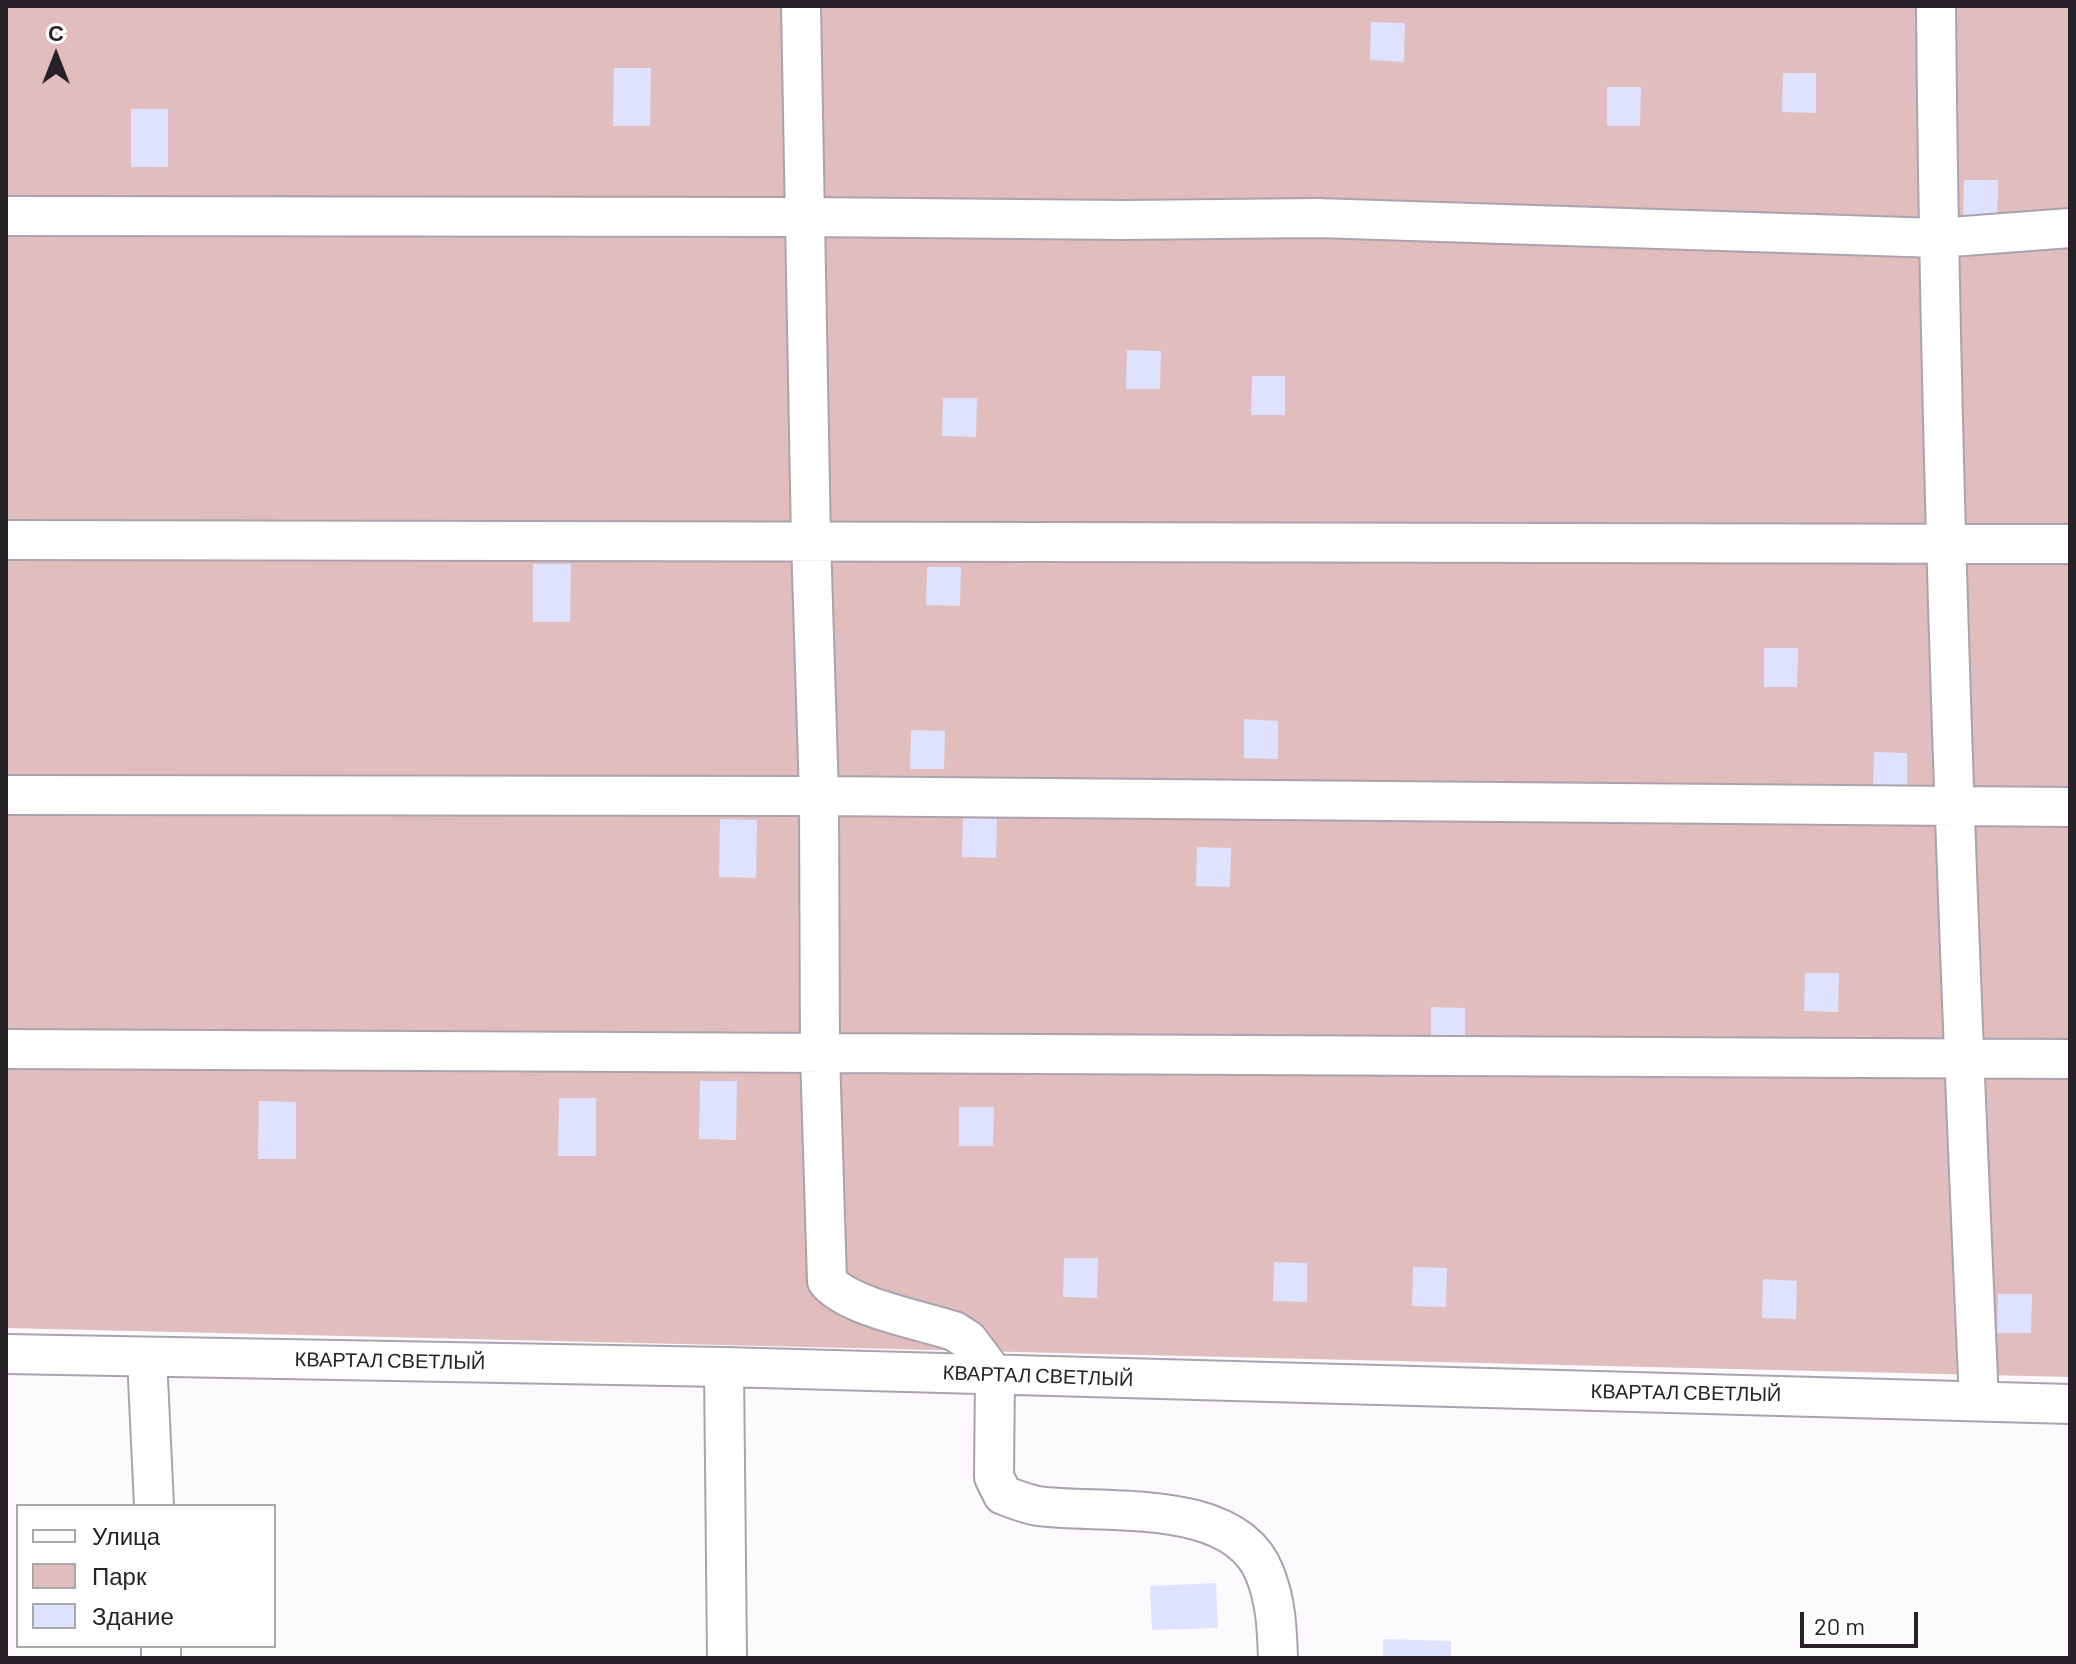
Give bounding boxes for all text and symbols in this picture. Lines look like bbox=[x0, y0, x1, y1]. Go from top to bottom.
north arrow bbox=[16, 16, 96, 96]
text: С bbox=[48, 19, 64, 45]
street label: КВАРТАЛ СВЕТЛЫЙ bbox=[294, 1347, 486, 1375]
street label: КВАРТАЛ СВЕТЛЫЙ bbox=[942, 1361, 1134, 1391]
street label: КВАРТАЛ СВЕТЛЫЙ bbox=[1590, 1379, 1782, 1407]
legend bbox=[16, 1504, 276, 1648]
text: Улица bbox=[92, 1521, 160, 1550]
text: Парк bbox=[92, 1561, 146, 1590]
scale bar bbox=[1804, 1596, 1922, 1646]
text: Здание bbox=[92, 1601, 174, 1630]
text: 20 m bbox=[1814, 1611, 1865, 1640]

